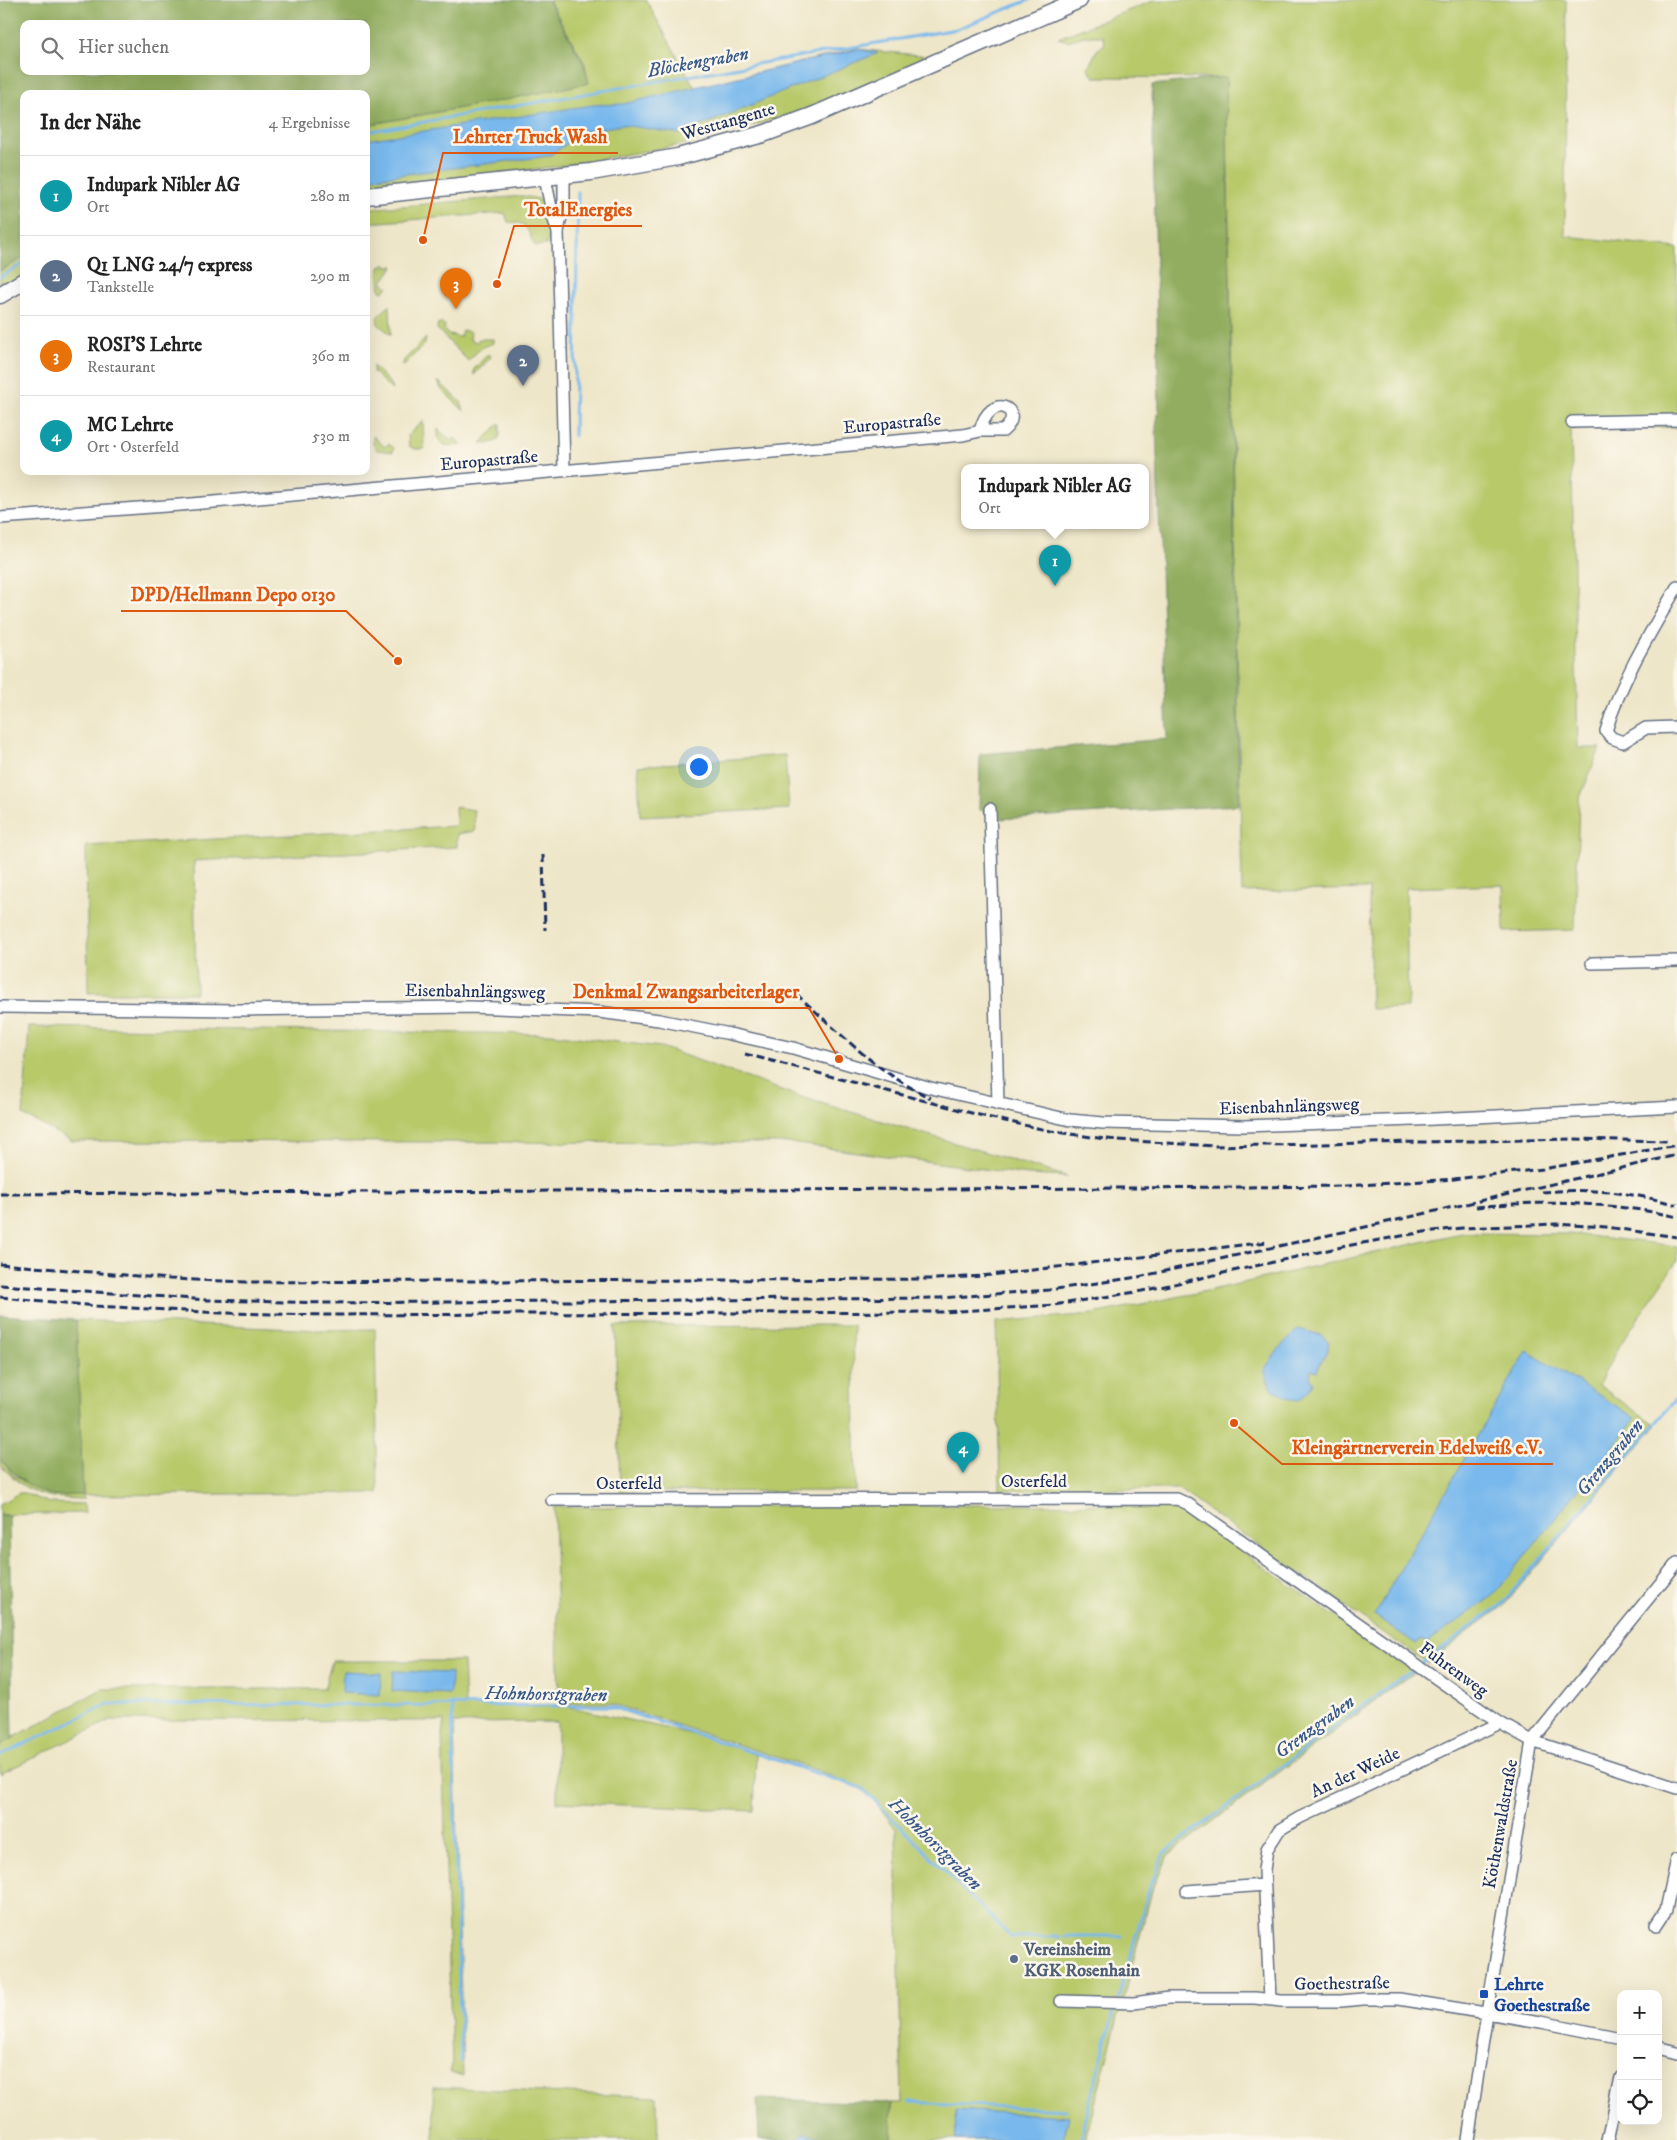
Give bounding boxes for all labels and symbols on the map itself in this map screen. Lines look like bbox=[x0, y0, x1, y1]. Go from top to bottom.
water label: Blöckengraben bbox=[645, 42, 751, 83]
street label: Westtangente bbox=[678, 98, 778, 146]
callout: Lehrter Truck Wash bbox=[443, 119, 618, 153]
text: Lehrter Truck Wash bbox=[453, 126, 608, 149]
callout: TotalEnergies bbox=[514, 192, 642, 226]
text: TotalEnergies bbox=[523, 199, 633, 222]
pin: 3 bbox=[440, 268, 472, 309]
pin: 2 bbox=[507, 345, 539, 386]
street label: Europastraße bbox=[842, 409, 942, 439]
street label: Europastraße bbox=[439, 446, 539, 476]
pin: 1 bbox=[1039, 545, 1071, 586]
callout: DPD/Hellmann Depo 0130 bbox=[121, 577, 346, 611]
text: DPD/Hellmann Depo 0130 bbox=[131, 584, 335, 607]
your location bbox=[686, 754, 712, 780]
callout: Denkmal Zwangsarbeiterlager bbox=[563, 974, 809, 1008]
street label: Eisenbahnlängsweg bbox=[405, 980, 545, 1004]
text: Denkmal Zwangsarbeiterlager bbox=[573, 981, 800, 1004]
street label: Eisenbahnlängsweg bbox=[1219, 1094, 1360, 1120]
water label: Grenzgraben bbox=[1571, 1415, 1649, 1501]
callout: Kleingärtnerverein Edelweiß e.V. bbox=[1282, 1430, 1553, 1464]
pin: 4 bbox=[947, 1432, 979, 1473]
text: Kleingärtnerverein Edelweiß e.V. bbox=[1291, 1437, 1543, 1460]
street label: Osterfeld bbox=[1001, 1471, 1067, 1493]
street label: Osterfeld bbox=[596, 1473, 662, 1495]
street label: Fuhrenweg bbox=[1415, 1637, 1492, 1702]
water label: Hohnhorstgraben bbox=[484, 1682, 608, 1707]
water label: Grenzgraben bbox=[1271, 1690, 1359, 1764]
street label: An der Weide bbox=[1307, 1743, 1404, 1803]
street label: Köthenwaldstraße bbox=[1479, 1758, 1523, 1891]
water label: Hohnhorstgraben bbox=[883, 1792, 987, 1896]
place label: Vereinsheim KGK Rosenhain bbox=[1023, 1939, 1141, 1982]
marker: Vereinsheim KGK Rosenhain bbox=[1008, 1953, 1020, 1965]
street label: Goethestraße bbox=[1294, 1972, 1390, 1996]
place label: Lehrte Goethestraße bbox=[1494, 1974, 1590, 2017]
marker: Lehrte Goethestraße bbox=[1478, 1988, 1490, 2000]

